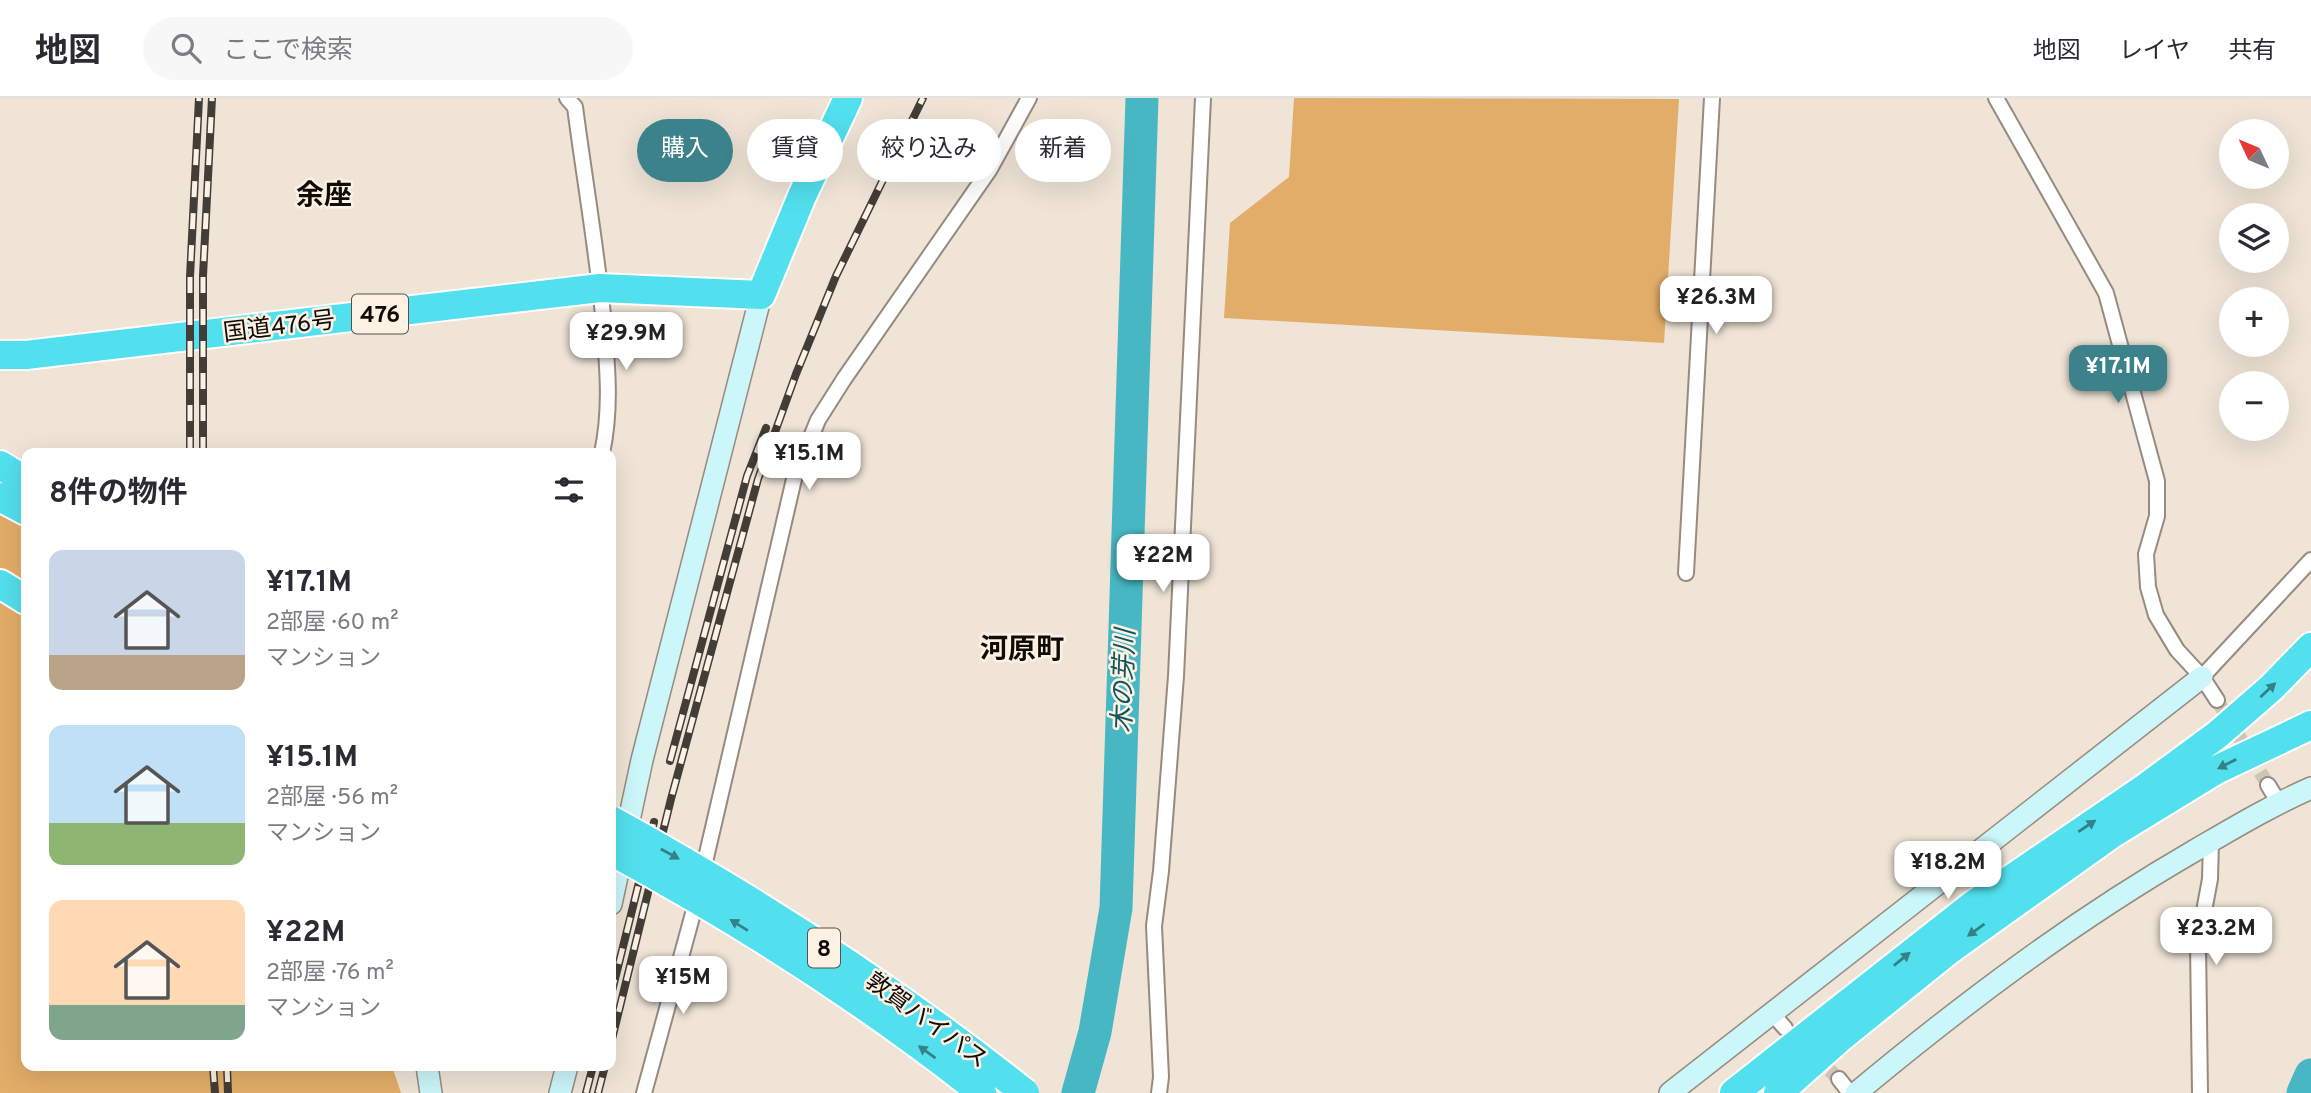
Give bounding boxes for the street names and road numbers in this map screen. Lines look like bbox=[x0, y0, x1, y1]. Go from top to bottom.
road number: 476 bbox=[352, 294, 408, 334]
street label: 国道476号 bbox=[222, 306, 337, 350]
road number: 8 bbox=[808, 928, 840, 968]
street label: 敦賀バイパス bbox=[859, 967, 993, 1076]

